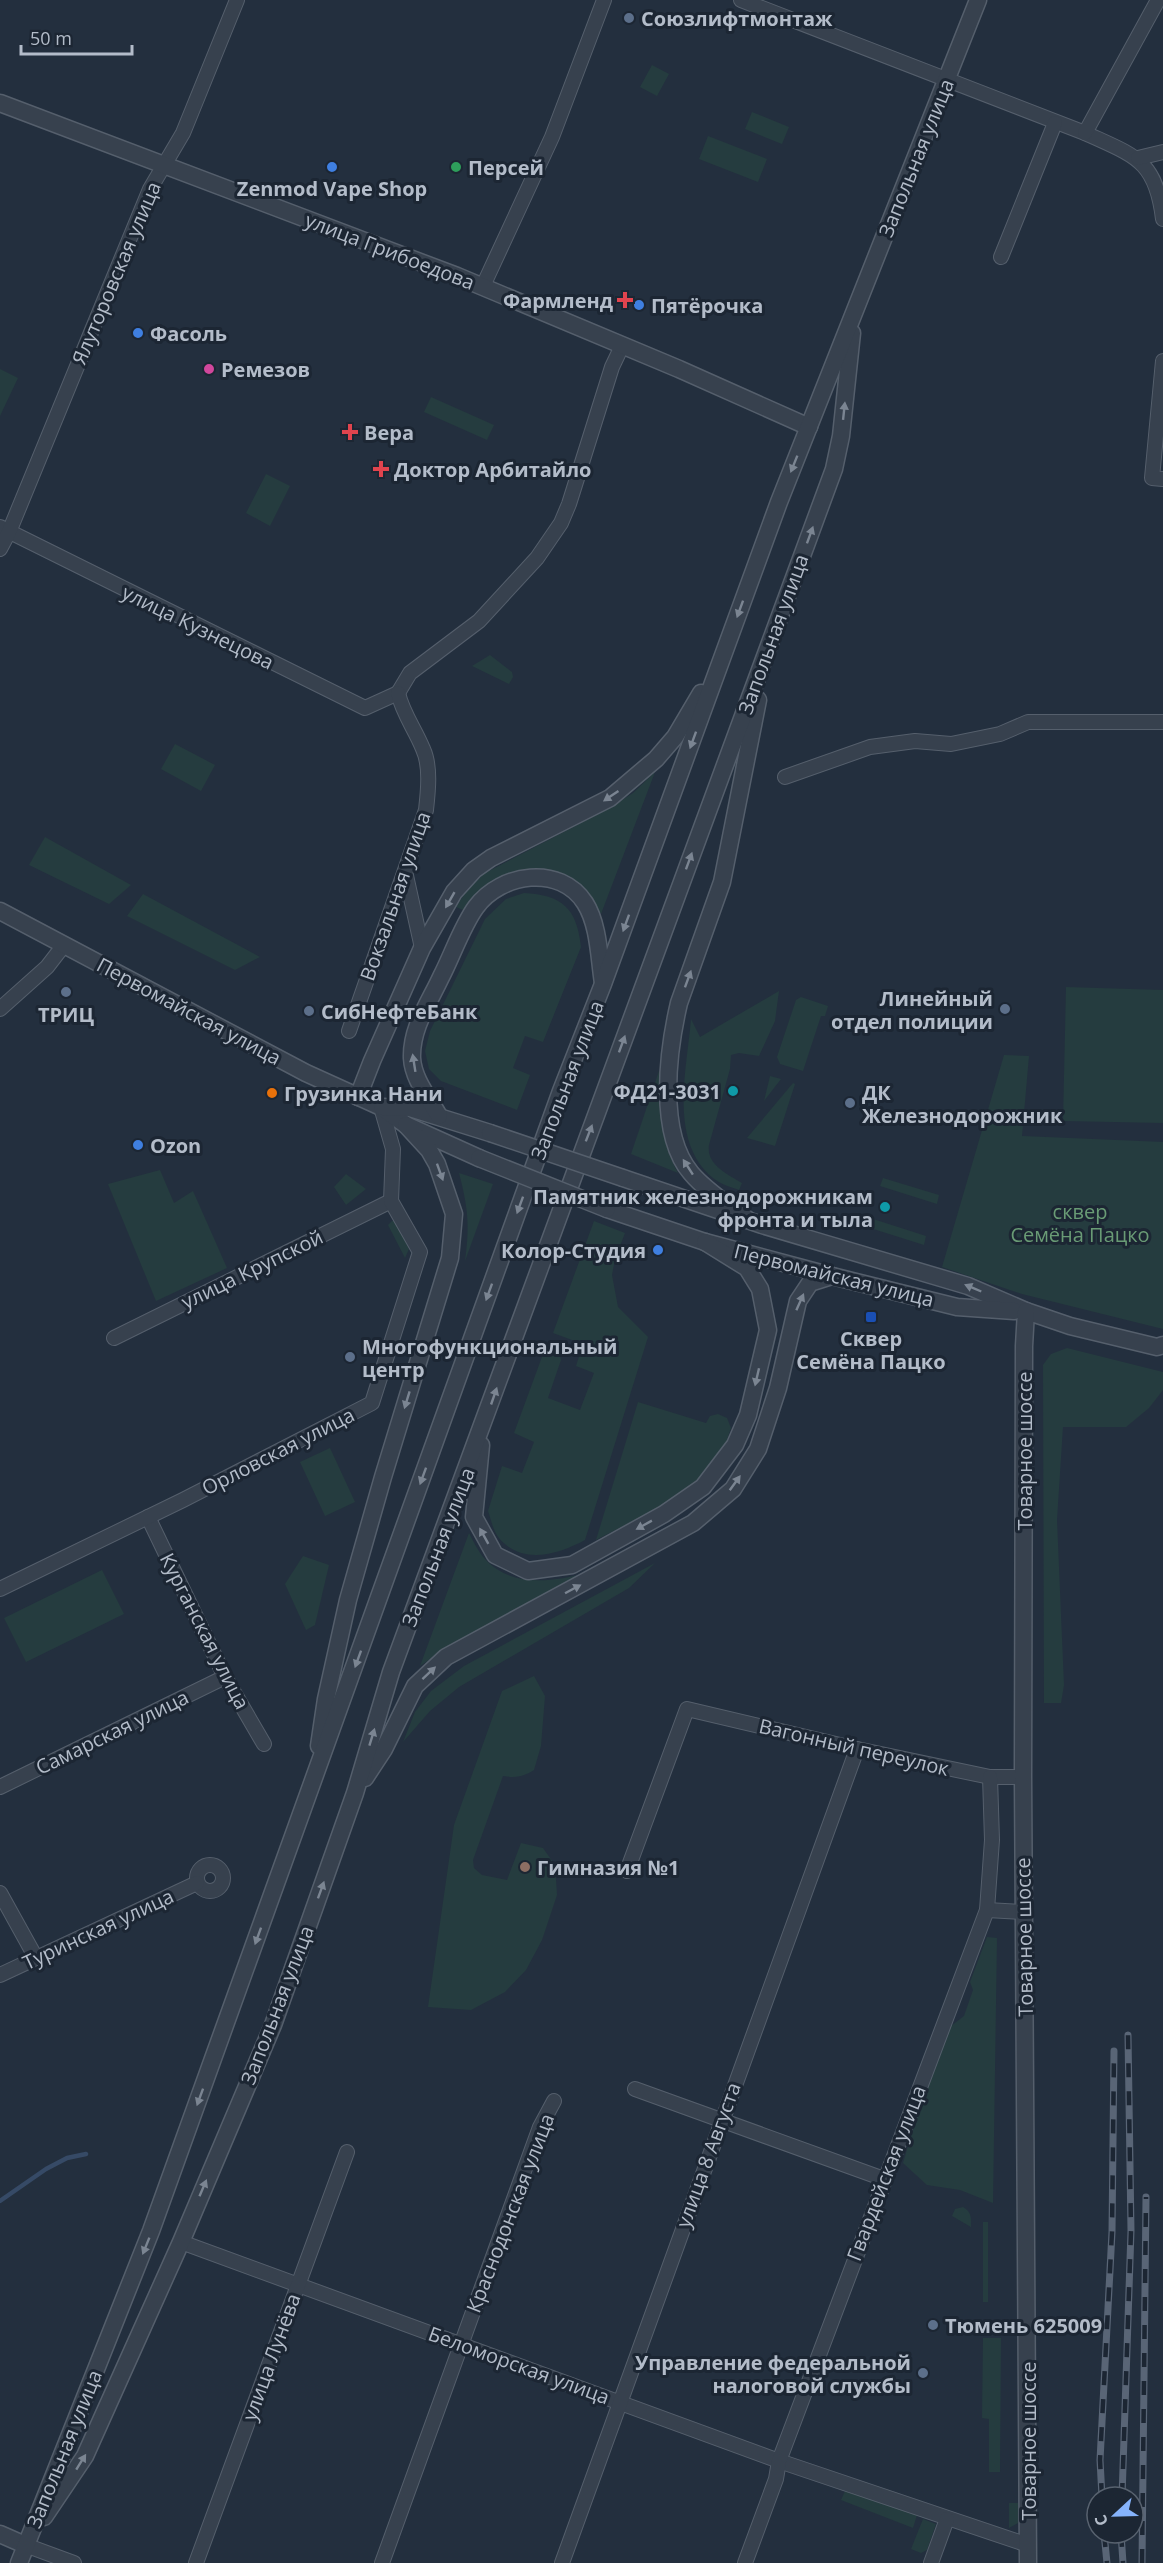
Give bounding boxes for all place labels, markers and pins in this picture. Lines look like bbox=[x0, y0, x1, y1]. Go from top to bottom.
place label: Союзлифтмонтаж bbox=[641, 5, 833, 32]
marker: Союзлифтмонтаж bbox=[622, 11, 636, 25]
place label: Персей bbox=[468, 154, 544, 181]
marker: Zenmod Vape Shop bbox=[325, 160, 339, 174]
marker: Персей bbox=[449, 160, 463, 174]
place label: Zenmod Vape Shop bbox=[237, 175, 427, 202]
place label: Фармленд bbox=[503, 287, 613, 314]
place label: Пятёрочка bbox=[651, 292, 763, 319]
marker: Фармленд bbox=[618, 293, 632, 307]
marker: Пятёрочка bbox=[632, 298, 646, 312]
place label: Фасоль bbox=[150, 320, 227, 347]
marker: Фасоль bbox=[131, 326, 145, 340]
place label: Ремезов bbox=[221, 356, 310, 383]
marker: Ремезов bbox=[202, 362, 216, 376]
place label: Вера bbox=[364, 419, 414, 446]
marker: Вера bbox=[341, 423, 359, 441]
place label: Доктор Арбитайло bbox=[394, 456, 591, 483]
marker: Доктор Арбитайло bbox=[372, 460, 390, 478]
marker: ТРИЦ bbox=[59, 985, 73, 999]
place label: Линейный отдел полиции bbox=[831, 985, 993, 1035]
place label: СибНефтеБанк bbox=[321, 998, 478, 1025]
place label: ТРИЦ bbox=[38, 1001, 94, 1028]
marker: Линейный отдел полиции bbox=[998, 1002, 1012, 1016]
marker: СибНефтеБанк bbox=[302, 1004, 316, 1018]
place label: ФД21-3031 bbox=[613, 1078, 721, 1105]
place label: ДК Железнодорожник bbox=[862, 1079, 1063, 1129]
place label: Грузинка Нани bbox=[284, 1080, 443, 1107]
marker: ФД21-3031 bbox=[726, 1084, 740, 1098]
marker: Грузинка Нани bbox=[265, 1086, 279, 1100]
marker: ДК Железнодорожник bbox=[843, 1096, 857, 1110]
place label: Ozon bbox=[150, 1132, 201, 1159]
marker: Ozon bbox=[131, 1138, 145, 1152]
place label: Памятник железнодорожникам фронта и тыла bbox=[533, 1183, 873, 1233]
marker: Памятник железнодорожникам фронта и тыла bbox=[878, 1200, 892, 1214]
place label: Колор-Студия bbox=[501, 1237, 646, 1264]
marker: Колор-Студия bbox=[651, 1243, 665, 1257]
marker: Сквер Семёна Пацко bbox=[864, 1310, 878, 1324]
place label: Сквер Семёна Пацко bbox=[796, 1325, 946, 1375]
place label: Многофункциональный центр bbox=[362, 1333, 617, 1383]
marker: Многофункциональный центр bbox=[343, 1350, 357, 1364]
place label: Гимназия №1 bbox=[537, 1854, 679, 1881]
marker: Гимназия №1 bbox=[518, 1860, 532, 1874]
place label: Тюмень 625009 bbox=[945, 2312, 1102, 2339]
marker: Тюмень 625009 bbox=[926, 2318, 940, 2332]
place label: Управление федеральной налоговой службы bbox=[635, 2349, 911, 2399]
marker: Управление федеральной налоговой службы bbox=[916, 2366, 930, 2380]

